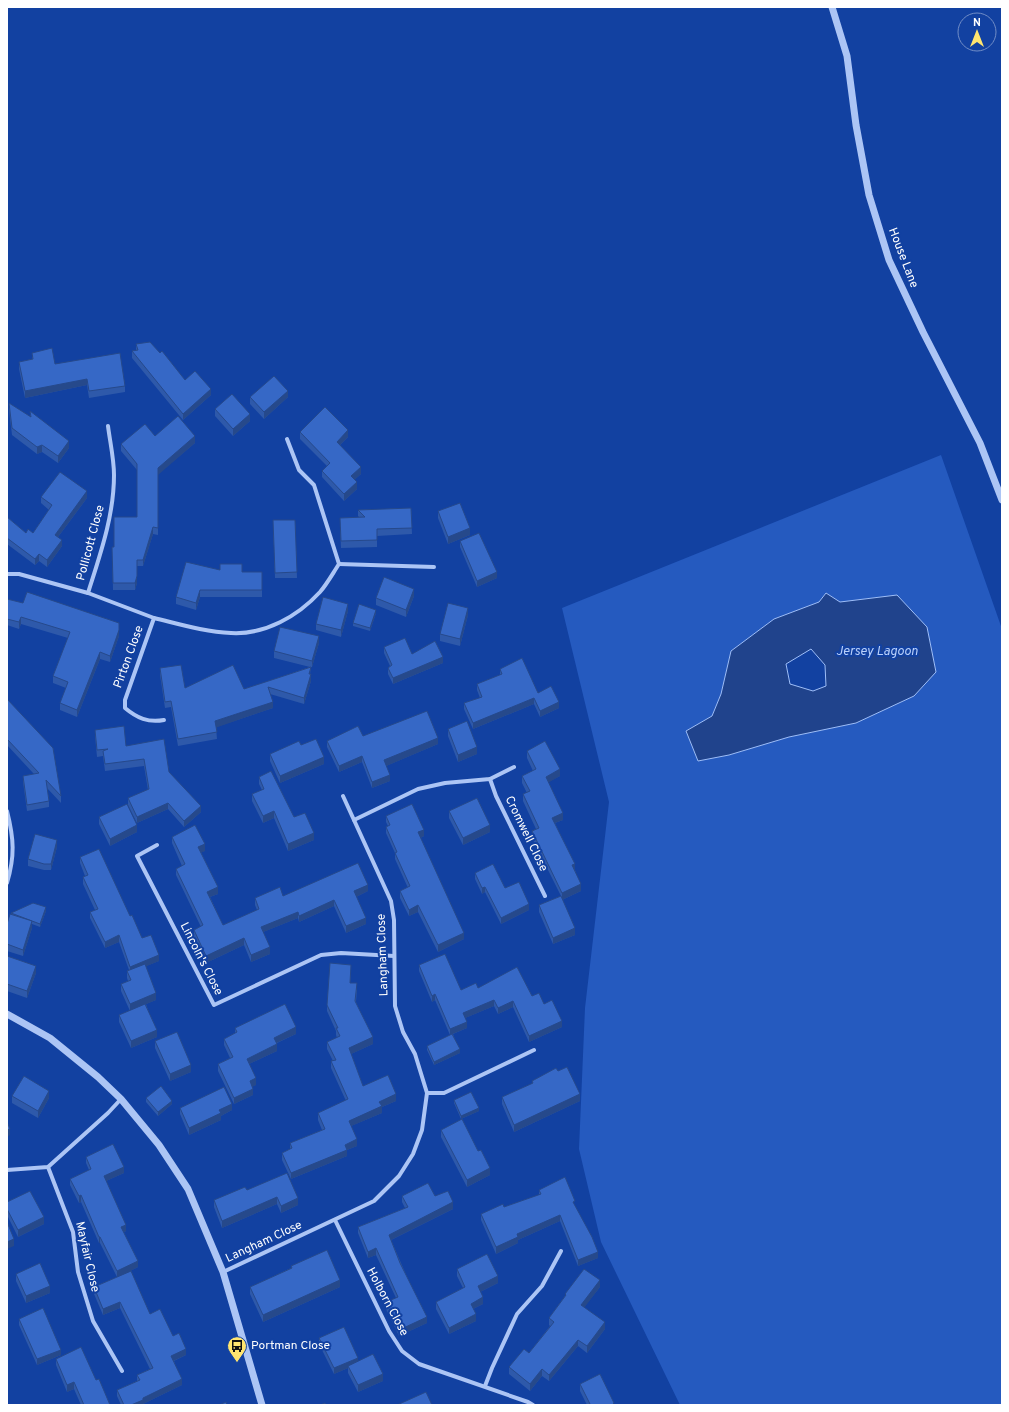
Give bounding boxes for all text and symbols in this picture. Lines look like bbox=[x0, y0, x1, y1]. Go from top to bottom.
north arrow bbox=[957, 12, 997, 52]
text: N bbox=[973, 16, 981, 30]
street label: House Lane bbox=[884, 226, 922, 290]
street label: Pollicott Close bbox=[73, 504, 109, 582]
street label: Pirton Close bbox=[110, 623, 148, 691]
water label: Jersey Lagoon bbox=[836, 644, 918, 660]
street label: Cromwell Close bbox=[501, 794, 551, 874]
street label: Langham Close bbox=[374, 913, 392, 997]
street label: Lincoln's Close bbox=[176, 920, 226, 998]
street label: Langham Close bbox=[223, 1217, 305, 1267]
street label: Mayfair Close bbox=[71, 1220, 103, 1294]
street label: Holborn Close bbox=[362, 1265, 412, 1339]
bus stop icon: Portman Close bbox=[226, 1335, 248, 1363]
place label: Portman Close bbox=[251, 1338, 330, 1354]

